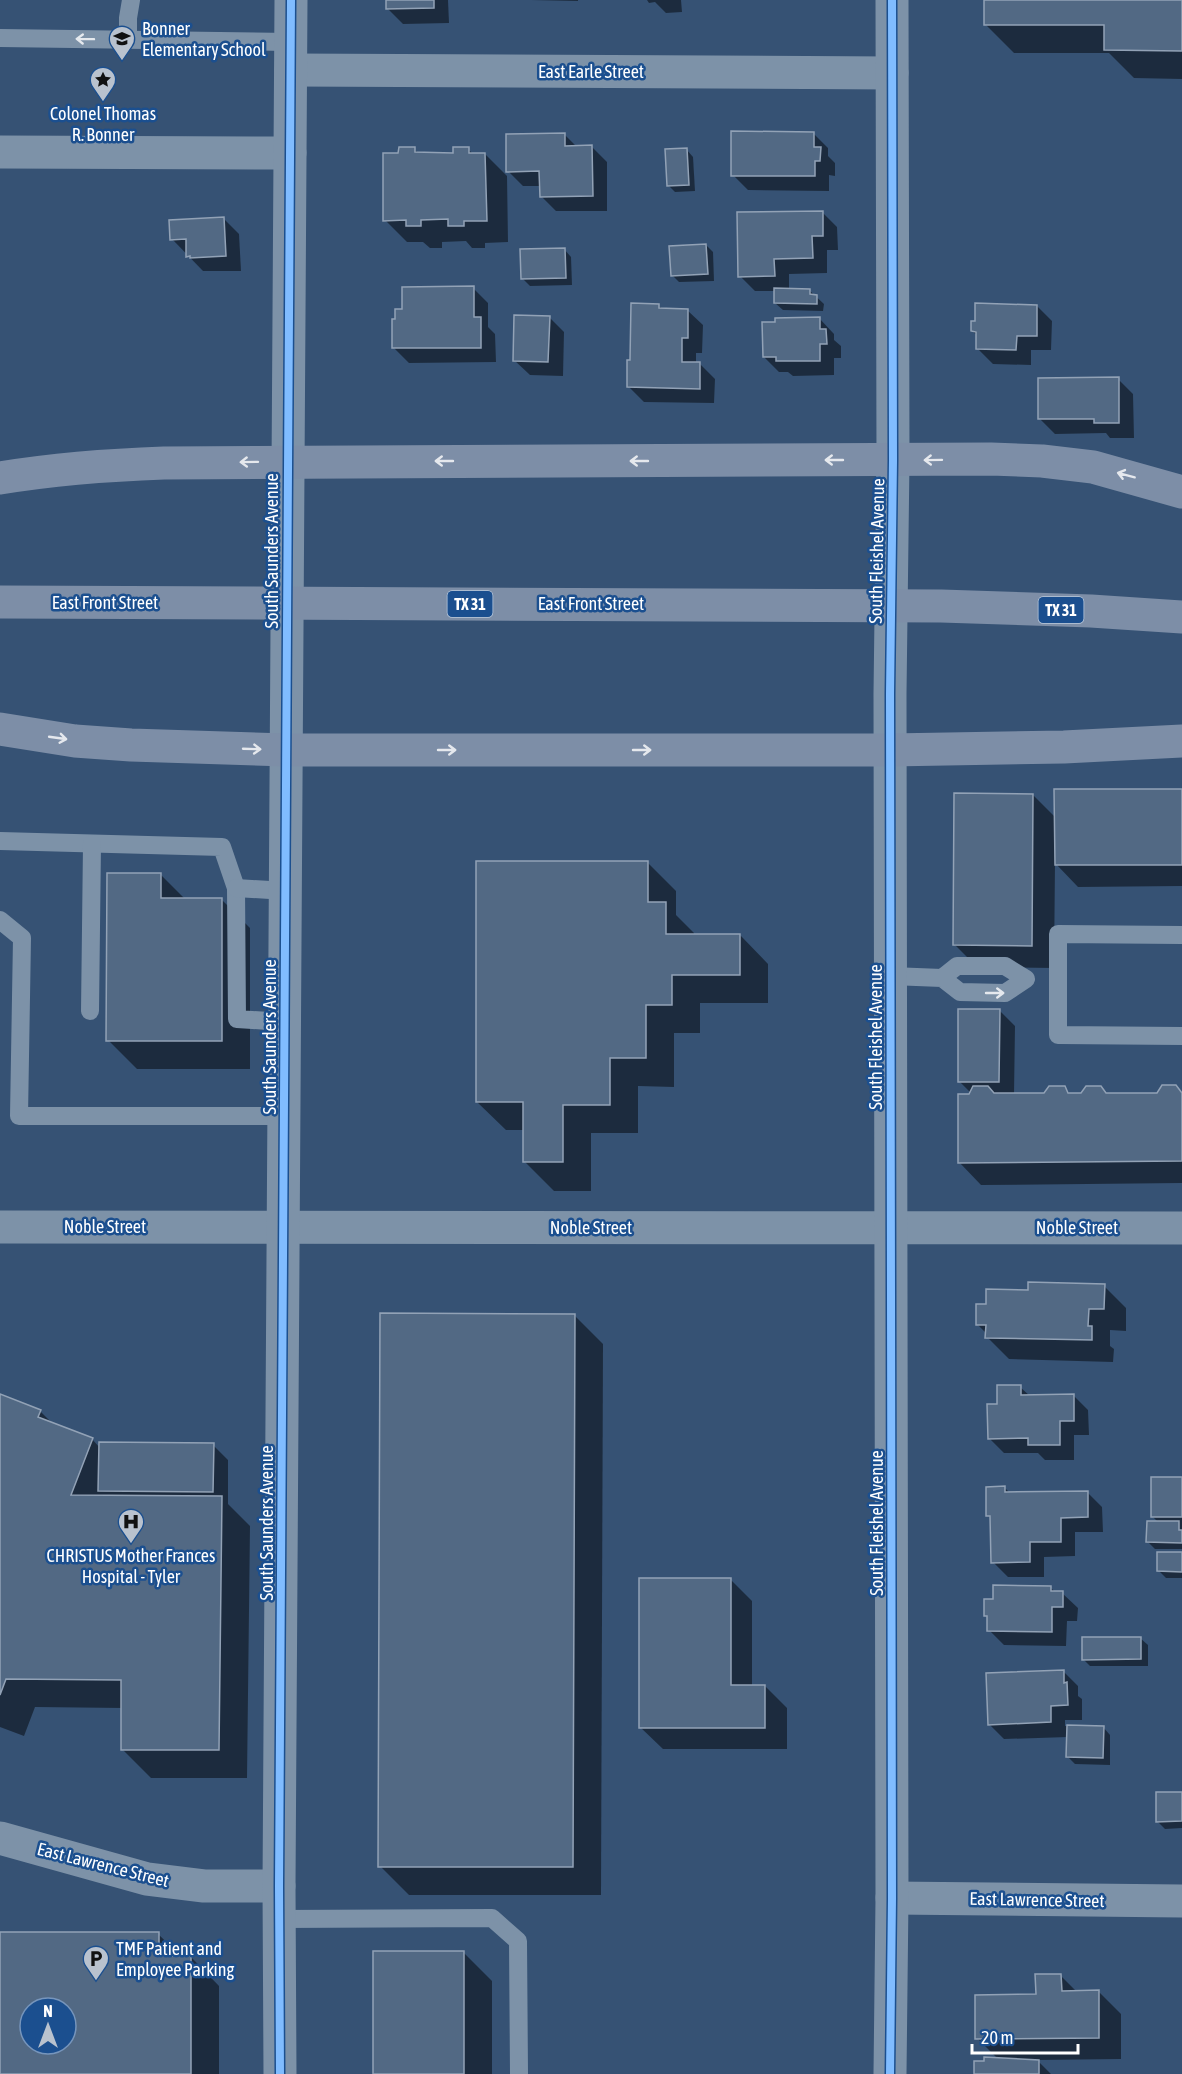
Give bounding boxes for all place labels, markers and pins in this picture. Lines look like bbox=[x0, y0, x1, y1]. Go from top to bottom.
place label: Bonner Elementary School bbox=[142, 18, 266, 60]
school or university icon: Bonner Elementary School bbox=[107, 24, 137, 62]
place icon: Colonel Thomas R. Bonner bbox=[88, 65, 118, 103]
place label: Colonel Thomas R. Bonner bbox=[50, 103, 156, 145]
hospital icon: CHRISTUS Mother Frances Hospital - Tyler bbox=[116, 1507, 146, 1545]
place label: CHRISTUS Mother Frances Hospital - Tyler bbox=[47, 1545, 215, 1587]
place label: TMF Patient and Employee Parking bbox=[116, 1938, 234, 1980]
parking icon: TMF Patient and Employee Parking bbox=[81, 1944, 111, 1982]

